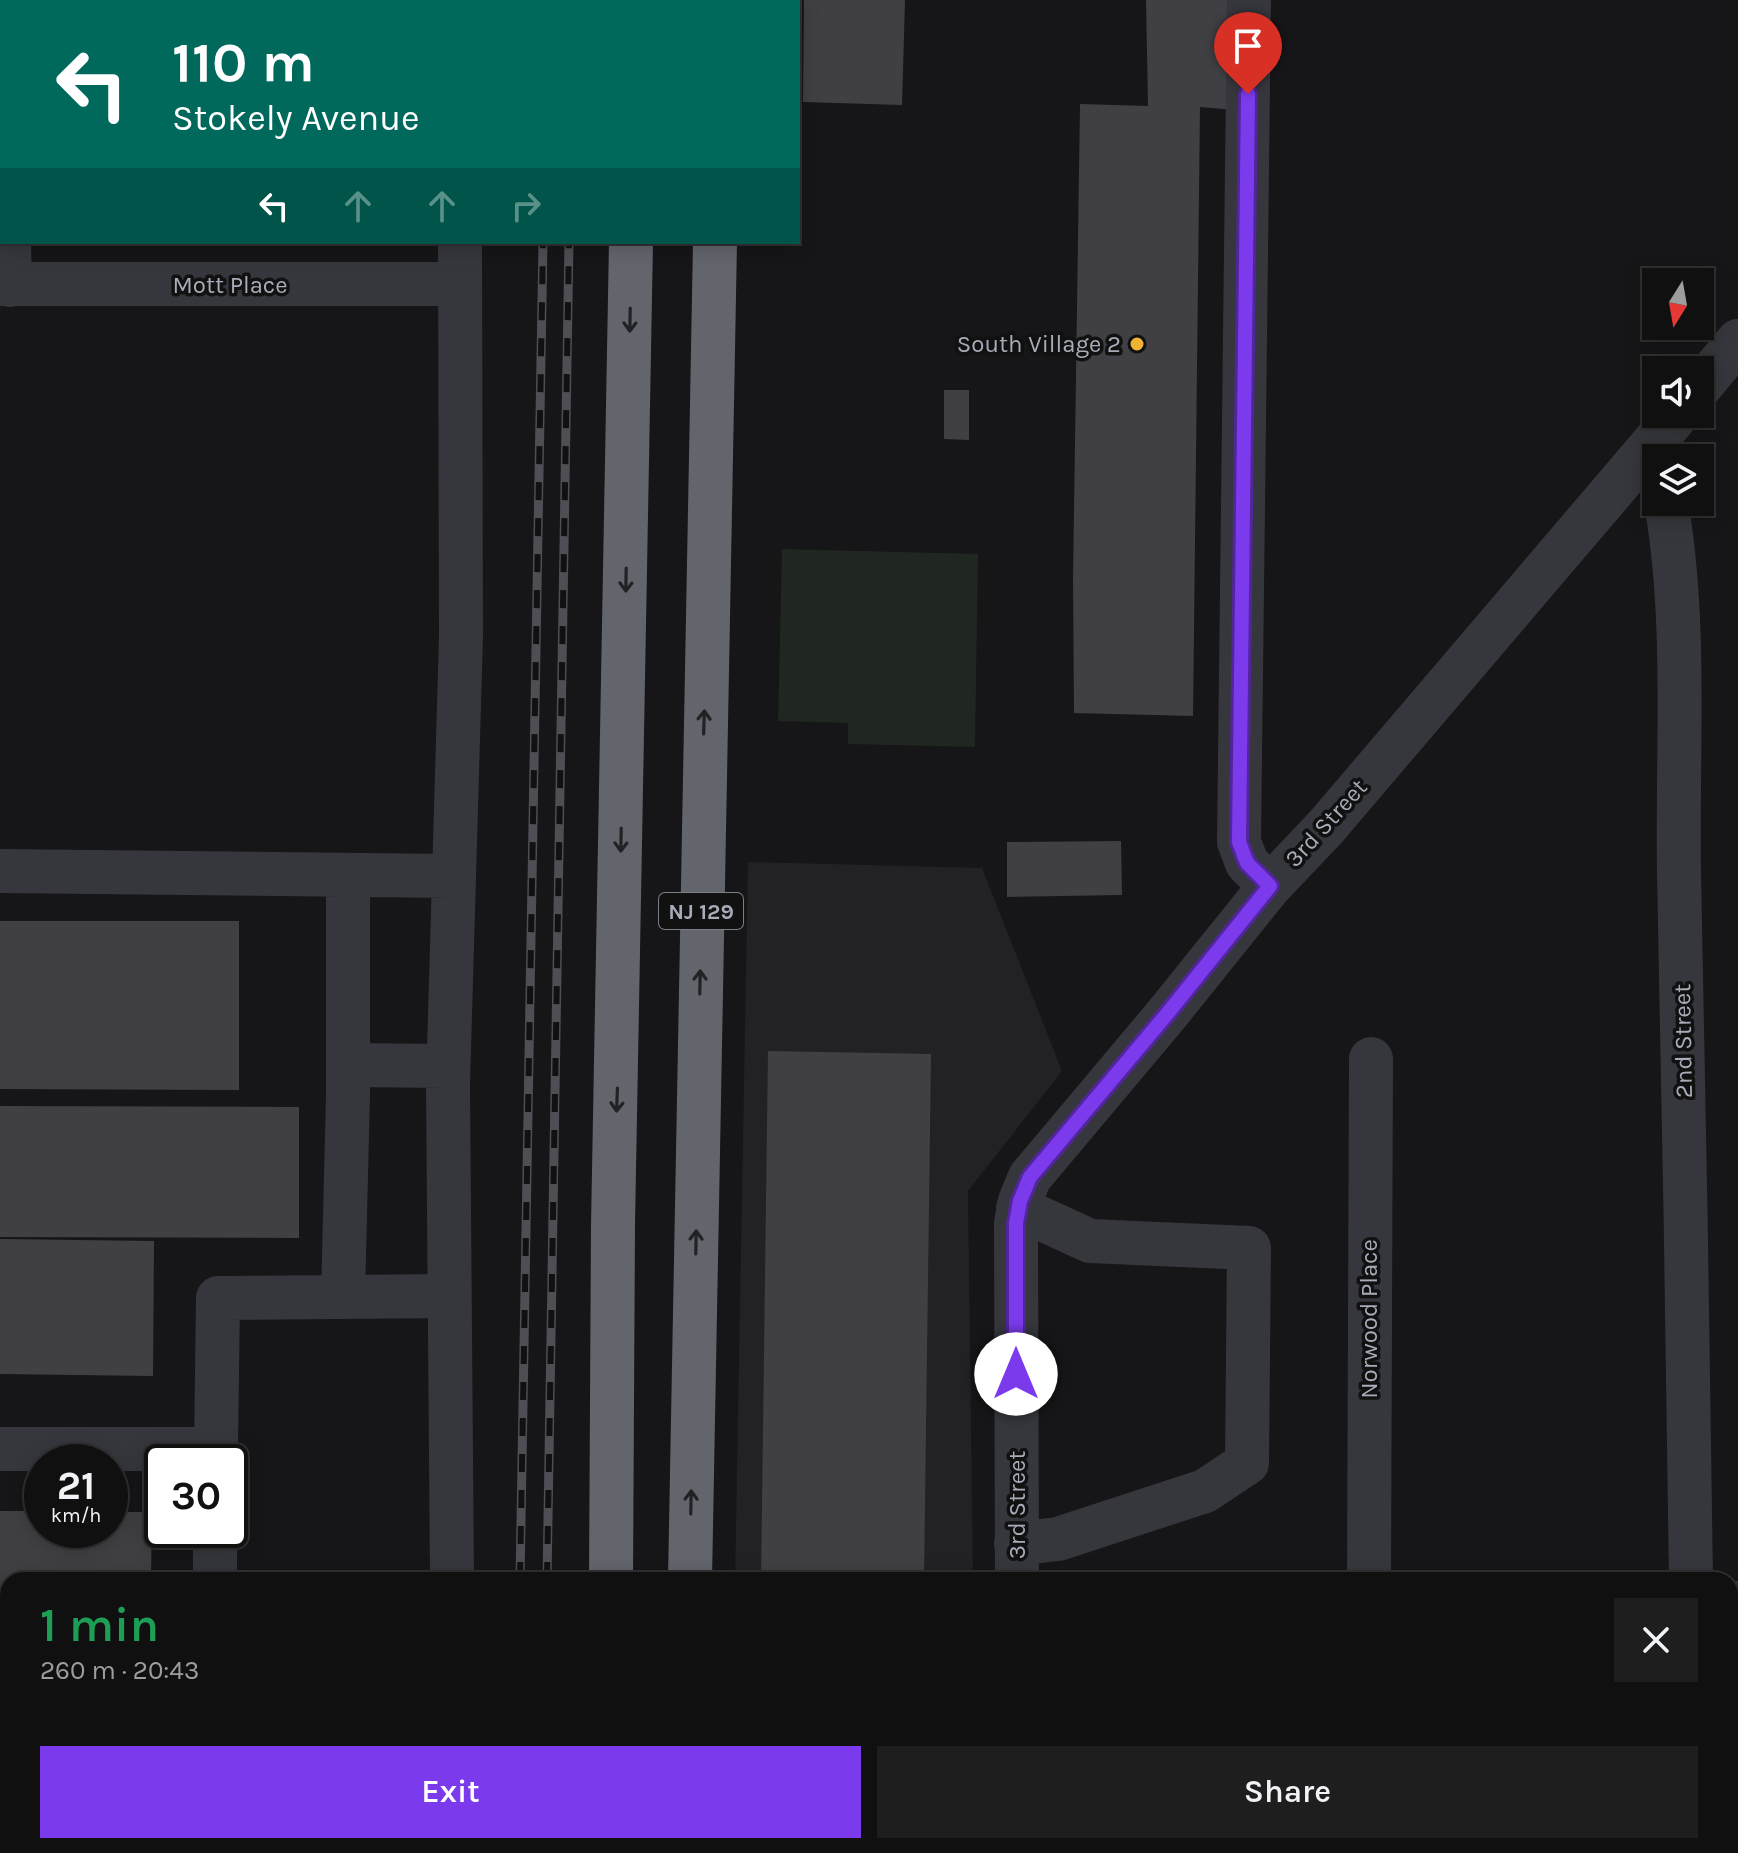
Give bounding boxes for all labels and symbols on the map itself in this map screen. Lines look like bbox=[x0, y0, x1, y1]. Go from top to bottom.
pin bbox=[1214, 12, 1282, 94]
north arrow bbox=[1642, 268, 1714, 340]
street label: Mott Place bbox=[172, 271, 288, 299]
one-way arrow bbox=[622, 306, 638, 333]
place label: South Village 2 bbox=[957, 330, 1121, 358]
marker: South Village 2 bbox=[1128, 335, 1146, 353]
one-way arrow bbox=[618, 566, 634, 593]
one-way arrow bbox=[697, 709, 712, 736]
street label: 3rd Street bbox=[1279, 773, 1373, 873]
one-way arrow bbox=[614, 826, 629, 853]
road number: NJ 129 bbox=[659, 893, 743, 929]
one-way arrow bbox=[692, 969, 707, 996]
street label: 2nd Street bbox=[1668, 984, 1698, 1098]
one-way arrow bbox=[609, 1086, 624, 1113]
one-way arrow bbox=[688, 1229, 703, 1256]
street label: Norwood Place bbox=[1355, 1239, 1383, 1399]
position arrow bbox=[974, 1332, 1058, 1416]
speed limit sign: 30 bbox=[144, 1444, 248, 1548]
street label: 3rd Street bbox=[1003, 1451, 1031, 1559]
one-way arrow bbox=[684, 1489, 699, 1516]

